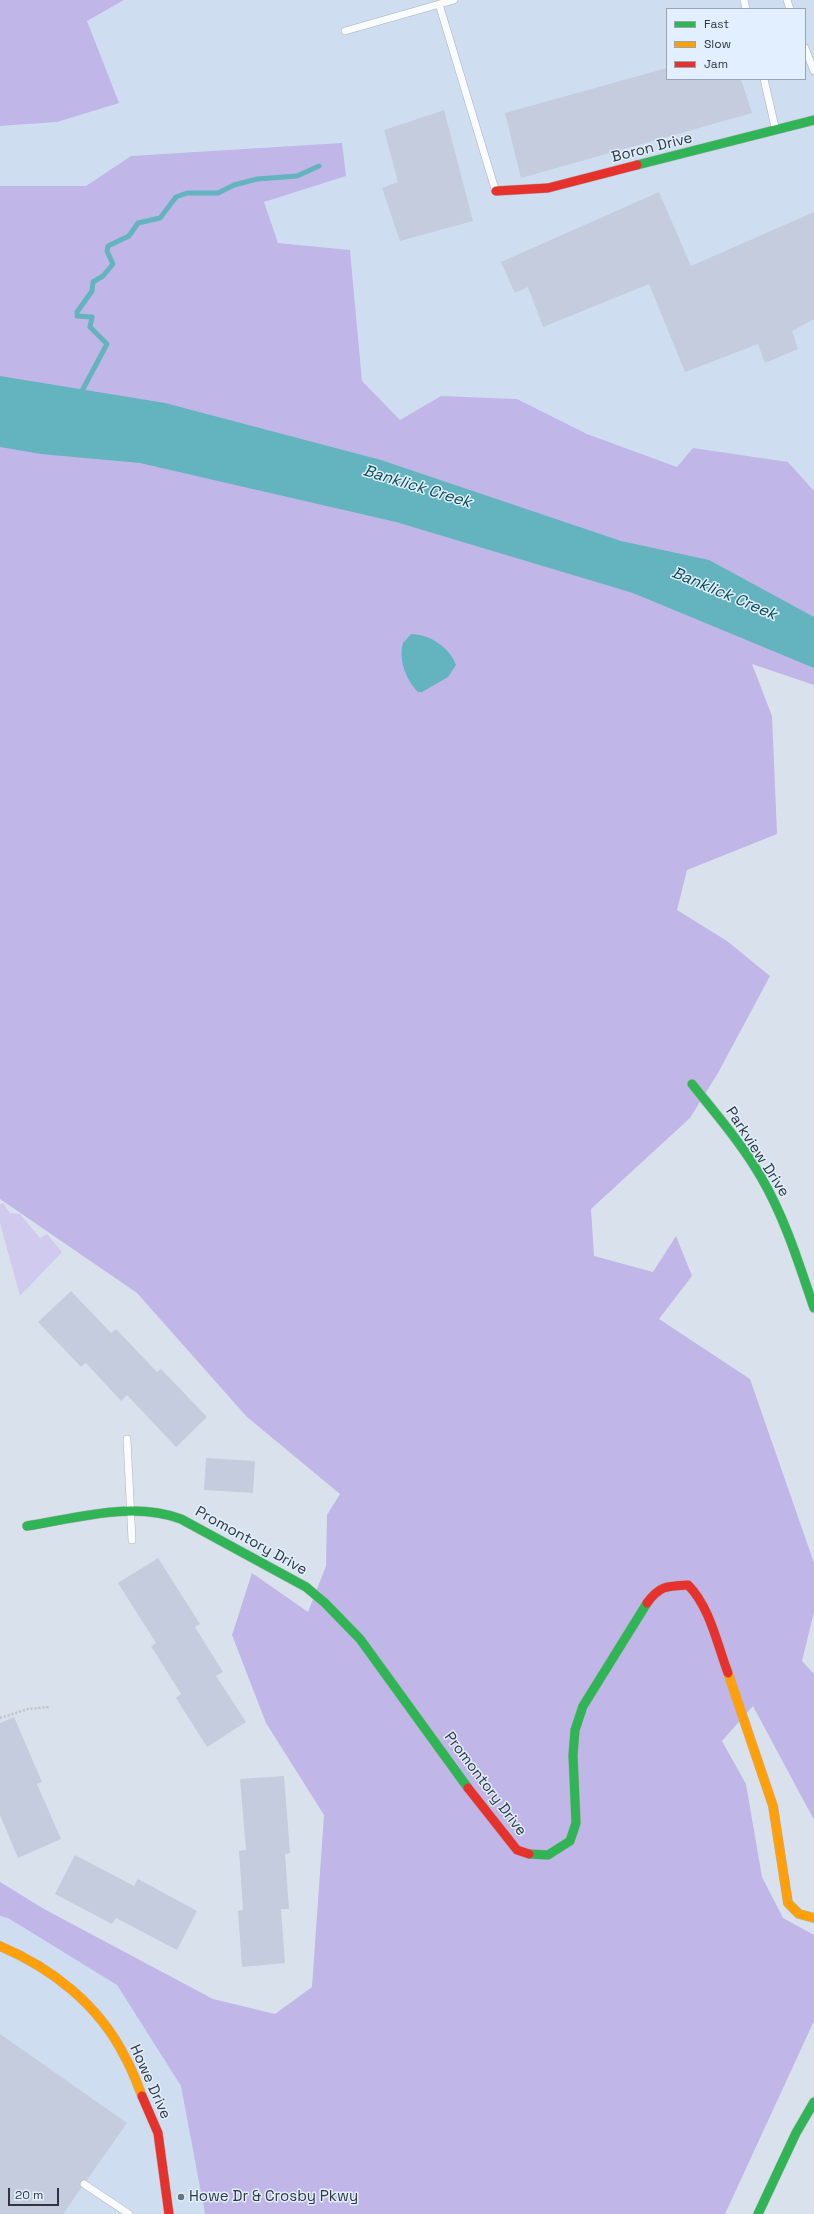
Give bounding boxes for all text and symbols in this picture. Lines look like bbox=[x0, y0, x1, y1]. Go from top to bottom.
legend bbox=[666, 8, 806, 80]
text: Fast bbox=[704, 16, 729, 32]
text: Slow bbox=[704, 36, 731, 52]
text: Jam bbox=[704, 56, 728, 72]
street label: Boron Drive bbox=[610, 129, 694, 167]
water label: Banklick Creek bbox=[361, 461, 473, 513]
water label: Banklick Creek bbox=[669, 563, 779, 625]
street label: Parkview Drive bbox=[721, 1104, 793, 1200]
street label: Promontory Drive bbox=[192, 1503, 310, 1579]
street label: Promontory Drive bbox=[440, 1729, 530, 1839]
street label: Howe Drive bbox=[126, 2042, 174, 2122]
scale bar bbox=[10, 2180, 61, 2206]
text: 20 m bbox=[15, 2187, 43, 2203]
place label: Howe Dr & Crosby Pkwy bbox=[189, 2188, 358, 2206]
marker: Howe Dr & Crosby Pkwy bbox=[176, 2192, 186, 2202]

